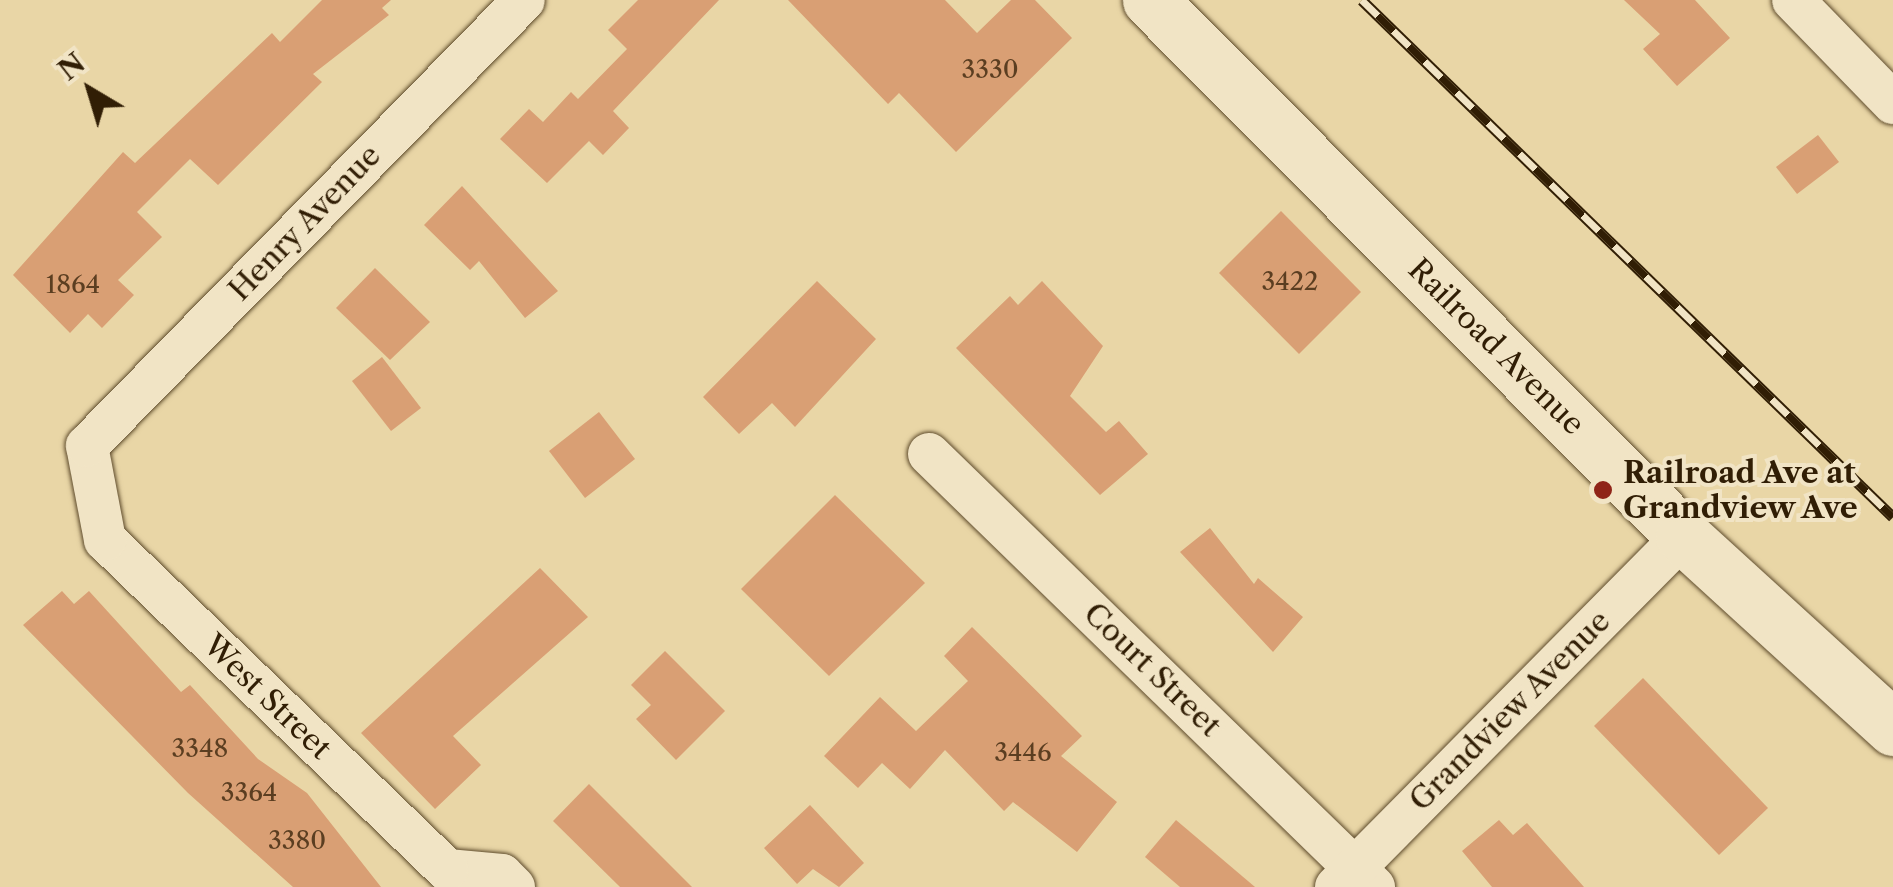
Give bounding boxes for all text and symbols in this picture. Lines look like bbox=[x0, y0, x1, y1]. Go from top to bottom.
north arrow bbox=[40, 40, 140, 140]
text: N bbox=[51, 45, 92, 87]
house number: 3330 bbox=[961, 55, 1019, 85]
street label: Henry Avenue bbox=[221, 137, 389, 309]
street label: Railroad Avenue bbox=[1400, 251, 1592, 443]
house number: 3422 bbox=[1262, 267, 1318, 297]
house number: 1864 bbox=[46, 270, 100, 300]
place label: Railroad Ave at Grandview Ave bbox=[1623, 455, 1860, 526]
marker: Railroad Ave at Grandview Ave bbox=[1592, 479, 1614, 501]
street label: Court Street bbox=[1076, 596, 1228, 744]
street label: Grandview Avenue bbox=[1402, 603, 1618, 819]
street label: West Street bbox=[196, 627, 338, 767]
house number: 3348 bbox=[172, 734, 228, 764]
house number: 3446 bbox=[994, 738, 1052, 768]
house number: 3364 bbox=[221, 778, 277, 808]
house number: 3380 bbox=[268, 826, 326, 856]

